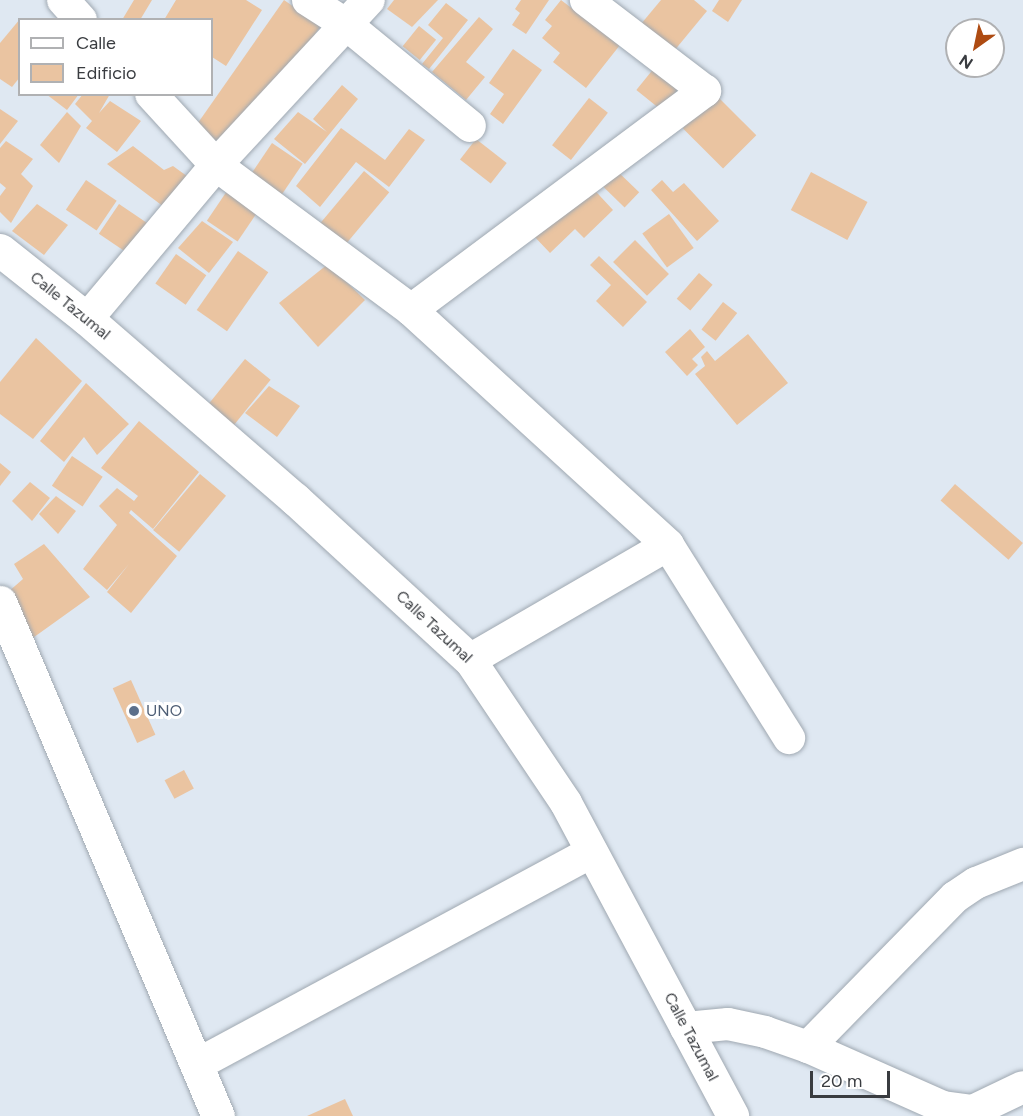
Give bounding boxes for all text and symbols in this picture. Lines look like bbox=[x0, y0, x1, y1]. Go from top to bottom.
legend bbox=[18, 18, 213, 96]
north arrow bbox=[945, 18, 1005, 78]
text: Calle bbox=[76, 32, 116, 54]
text: N bbox=[956, 51, 976, 73]
text: Edificio bbox=[76, 62, 137, 84]
street label: Calle Tazumal bbox=[26, 268, 114, 344]
street label: Calle Tazumal bbox=[392, 587, 476, 667]
place label: UNO bbox=[146, 701, 182, 721]
marker: UNO bbox=[127, 704, 141, 718]
street label: Calle Tazumal bbox=[660, 989, 722, 1085]
scale bar bbox=[813, 1059, 892, 1097]
text: 20 m bbox=[821, 1070, 862, 1092]

